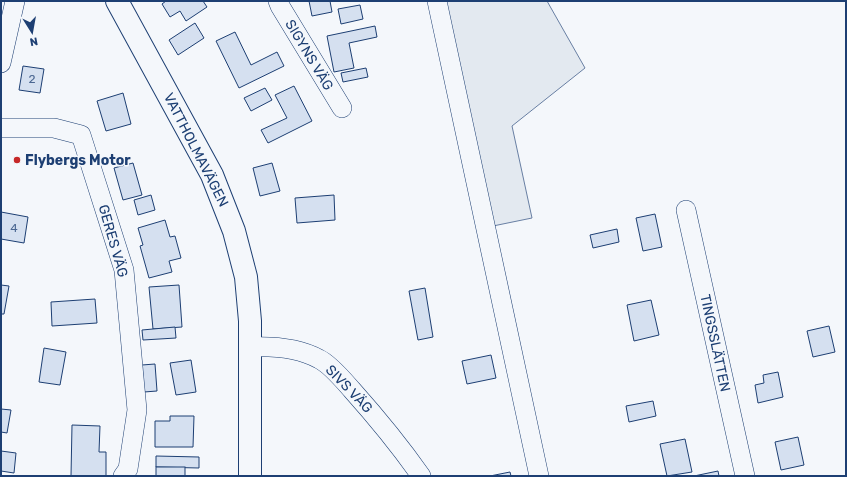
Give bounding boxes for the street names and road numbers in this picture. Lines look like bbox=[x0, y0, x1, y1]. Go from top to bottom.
street label: SIGYNS VÄG bbox=[281, 17, 337, 93]
street label: VATTHOLMAVÄGEN bbox=[160, 90, 232, 210]
street label: GERES VÄG bbox=[95, 203, 131, 279]
street label: TINGSSLÄTTEN bbox=[696, 293, 734, 393]
street label: SIVS VÄG bbox=[322, 361, 376, 417]

